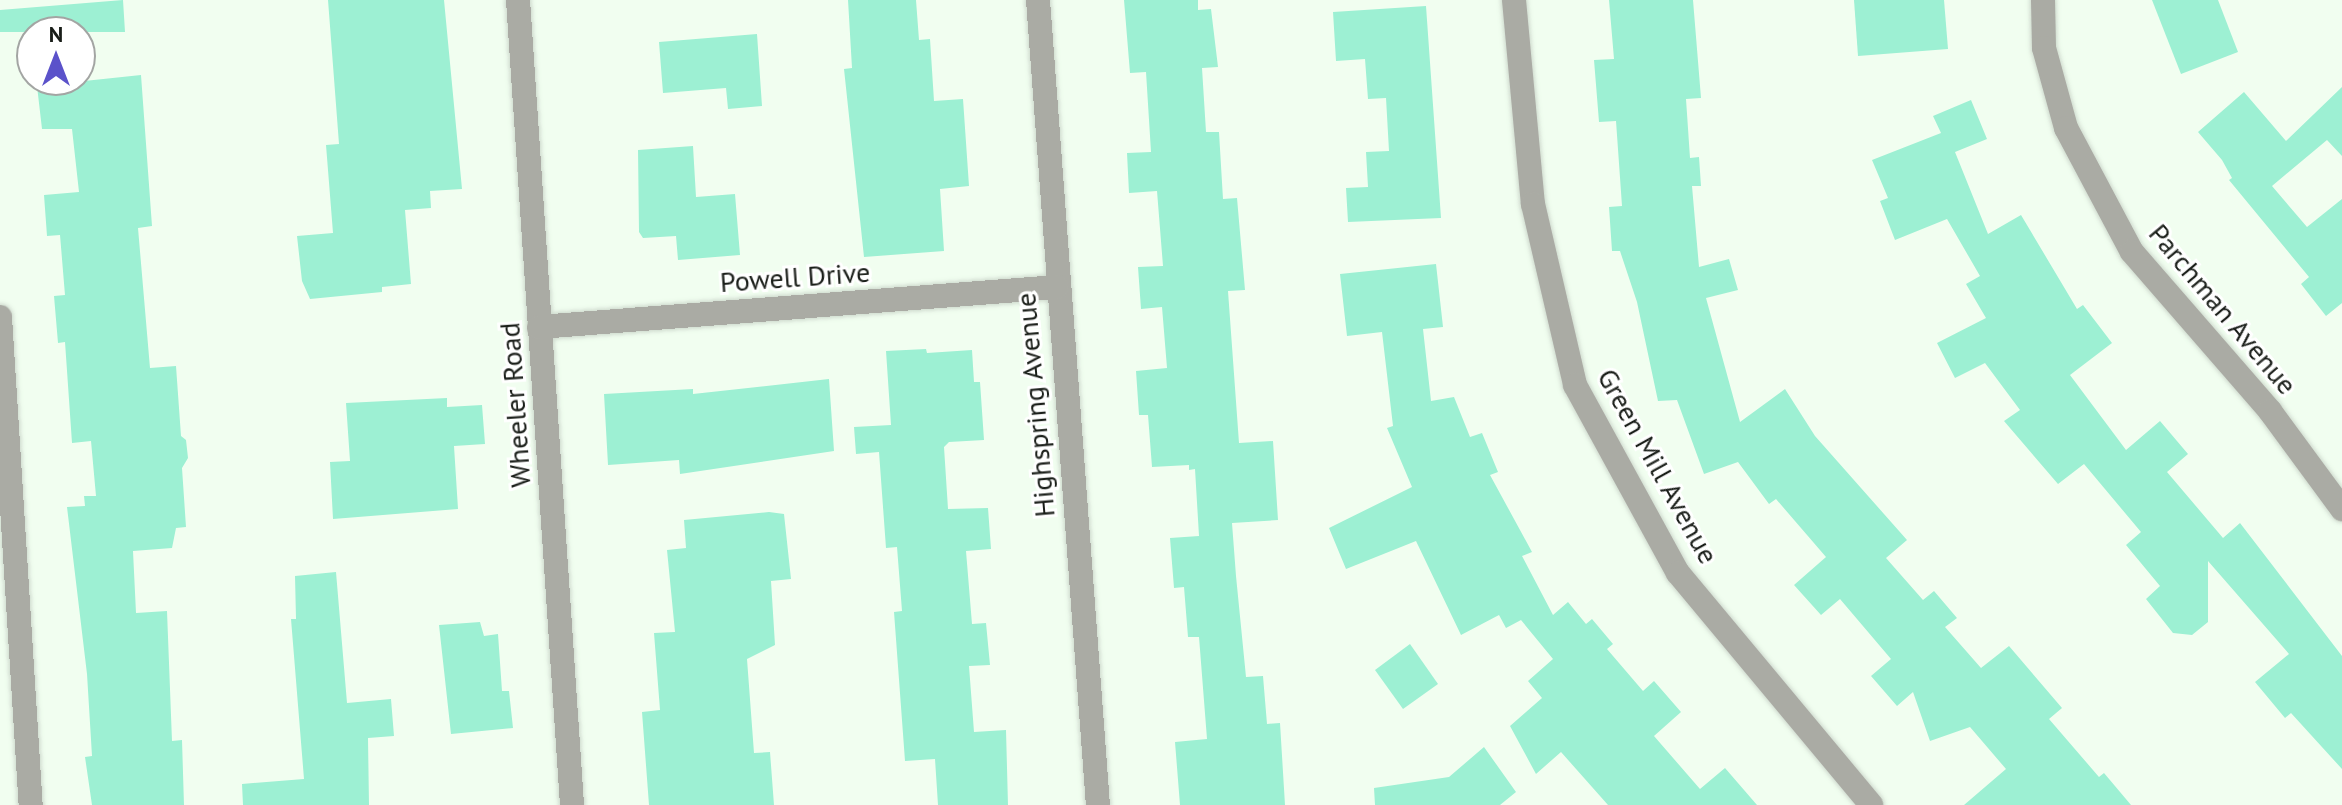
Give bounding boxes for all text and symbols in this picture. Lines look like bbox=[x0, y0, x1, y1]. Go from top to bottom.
north arrow bbox=[16, 16, 96, 96]
text: N bbox=[49, 20, 63, 48]
street label: Parchman Avenue bbox=[2142, 217, 2304, 401]
street label: Powell Drive bbox=[719, 255, 871, 299]
street label: Highspring Avenue bbox=[1008, 291, 1062, 519]
street label: Wheeler Road bbox=[492, 321, 538, 489]
street label: Green Mill Avenue bbox=[1590, 362, 1726, 570]

